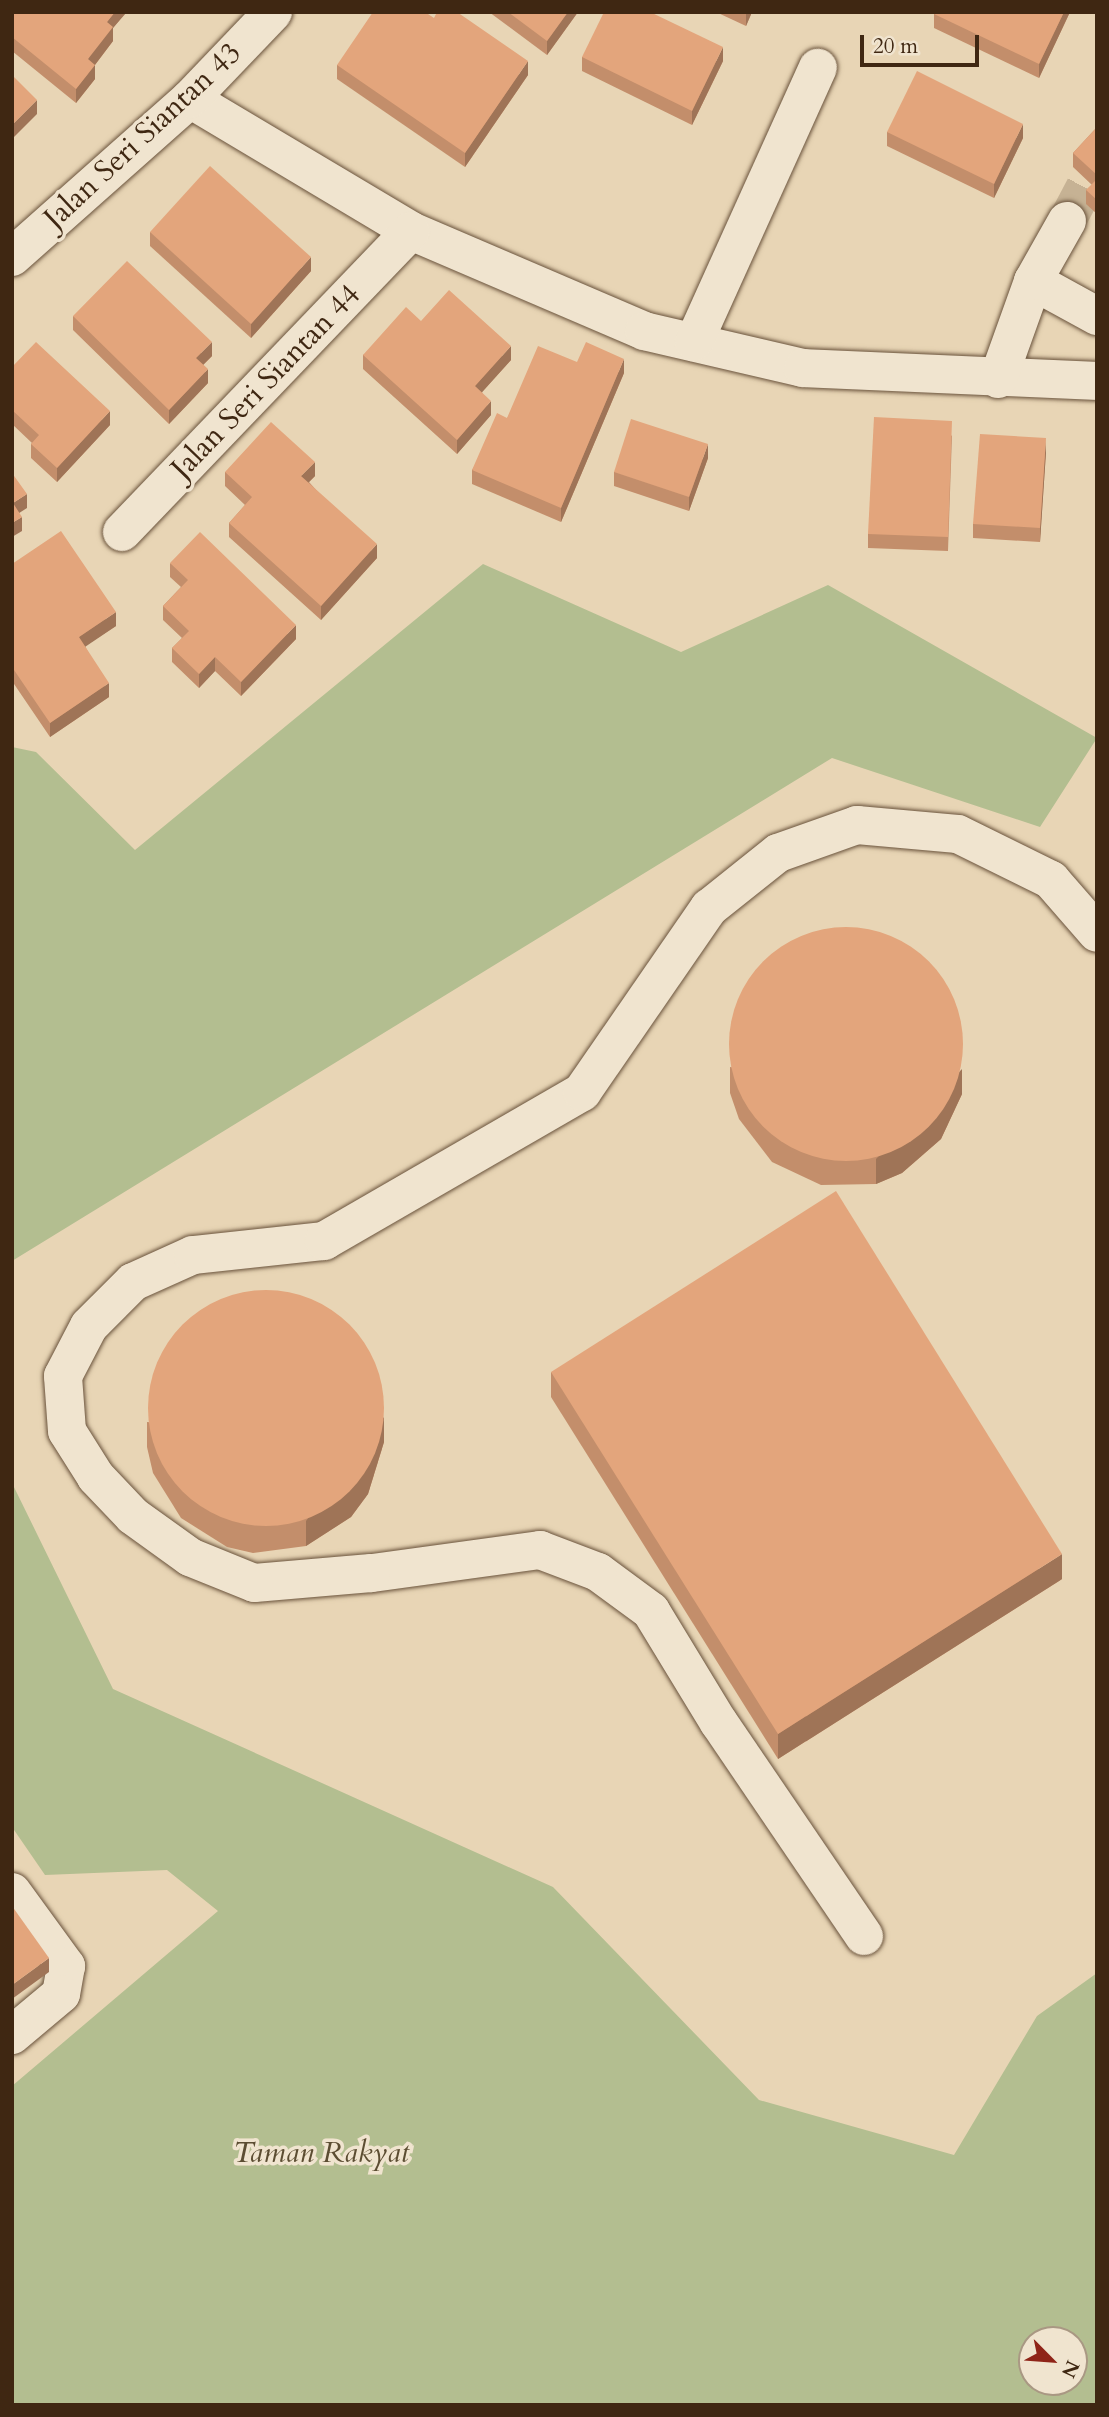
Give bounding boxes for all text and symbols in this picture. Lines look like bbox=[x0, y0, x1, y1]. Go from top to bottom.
scale bar bbox=[864, 21, 983, 65]
text: 20 m bbox=[873, 32, 918, 61]
street label: Jalan Seri Siantan 43 bbox=[37, 35, 249, 237]
street label: Jalan Seri Siantan 44 bbox=[164, 277, 368, 487]
park label: Taman Rakyat bbox=[233, 2135, 409, 2171]
north arrow bbox=[1018, 2326, 1088, 2396]
text: N bbox=[1055, 2356, 1085, 2382]

